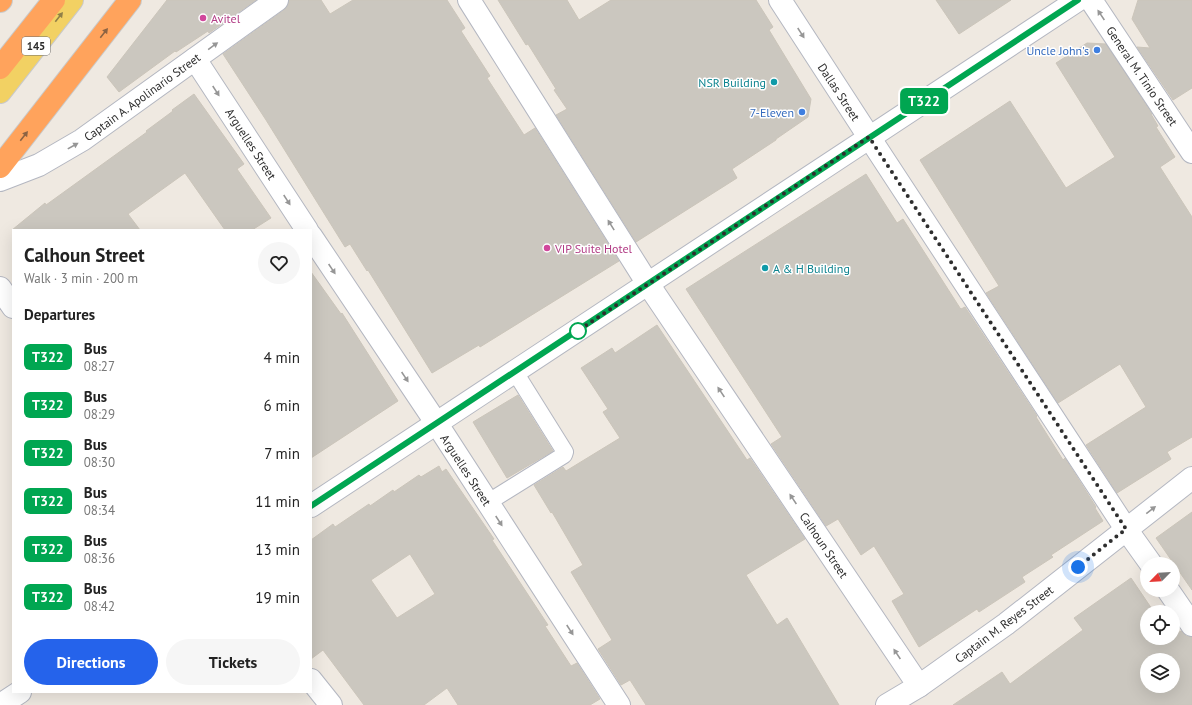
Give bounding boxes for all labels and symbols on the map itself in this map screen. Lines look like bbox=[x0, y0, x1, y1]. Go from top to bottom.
one-way arrow bbox=[1097, 10, 1105, 20]
one-way arrow bbox=[54, 11, 63, 22]
place label: Avitel bbox=[211, 11, 241, 26]
marker: Avitel bbox=[198, 13, 208, 23]
street label: General M. Tinio Street bbox=[1103, 23, 1181, 129]
one-way arrow bbox=[798, 27, 805, 39]
one-way arrow bbox=[100, 28, 108, 39]
road number: 145 bbox=[22, 37, 50, 55]
one-way arrow bbox=[207, 42, 218, 50]
place label: Uncle John's bbox=[1026, 43, 1089, 58]
marker: Uncle John's bbox=[1092, 45, 1102, 55]
street label: Captain A. Apolinario Street bbox=[81, 50, 203, 144]
street label: Dallas Street bbox=[815, 60, 863, 124]
place label: NSR Building bbox=[698, 75, 766, 90]
marker: NSR Building bbox=[769, 77, 779, 87]
one-way arrow bbox=[212, 86, 220, 97]
line badge: T322 bbox=[896, 88, 952, 114]
street label: Arguelles Street bbox=[222, 105, 280, 183]
place label: 7-Eleven bbox=[750, 105, 794, 120]
marker: 7-Eleven bbox=[797, 107, 807, 117]
one-way arrow bbox=[20, 130, 28, 141]
one-way arrow bbox=[67, 142, 78, 149]
one-way arrow bbox=[284, 194, 291, 206]
one-way arrow bbox=[607, 219, 614, 230]
place label: VIP Suite Hotel bbox=[554, 241, 633, 256]
marker: VIP Suite Hotel bbox=[542, 243, 552, 253]
place label: A & H Building bbox=[773, 261, 850, 276]
one-way arrow bbox=[329, 263, 336, 275]
marker: A & H Building bbox=[760, 263, 770, 273]
unlabelled marker bbox=[569, 322, 587, 340]
one-way arrow bbox=[401, 372, 409, 382]
one-way arrow bbox=[717, 386, 724, 397]
street label: Arguelles Street bbox=[437, 431, 495, 509]
one-way arrow bbox=[789, 494, 797, 505]
one-way arrow bbox=[1145, 506, 1156, 514]
street label: Calhoun Street bbox=[797, 509, 851, 581]
one-way arrow bbox=[495, 516, 503, 526]
your location bbox=[1068, 557, 1088, 577]
north arrow bbox=[1140, 557, 1180, 597]
street label: Captain M. Reyes Street bbox=[952, 582, 1056, 666]
one-way arrow bbox=[566, 625, 574, 635]
one-way arrow bbox=[893, 648, 901, 659]

